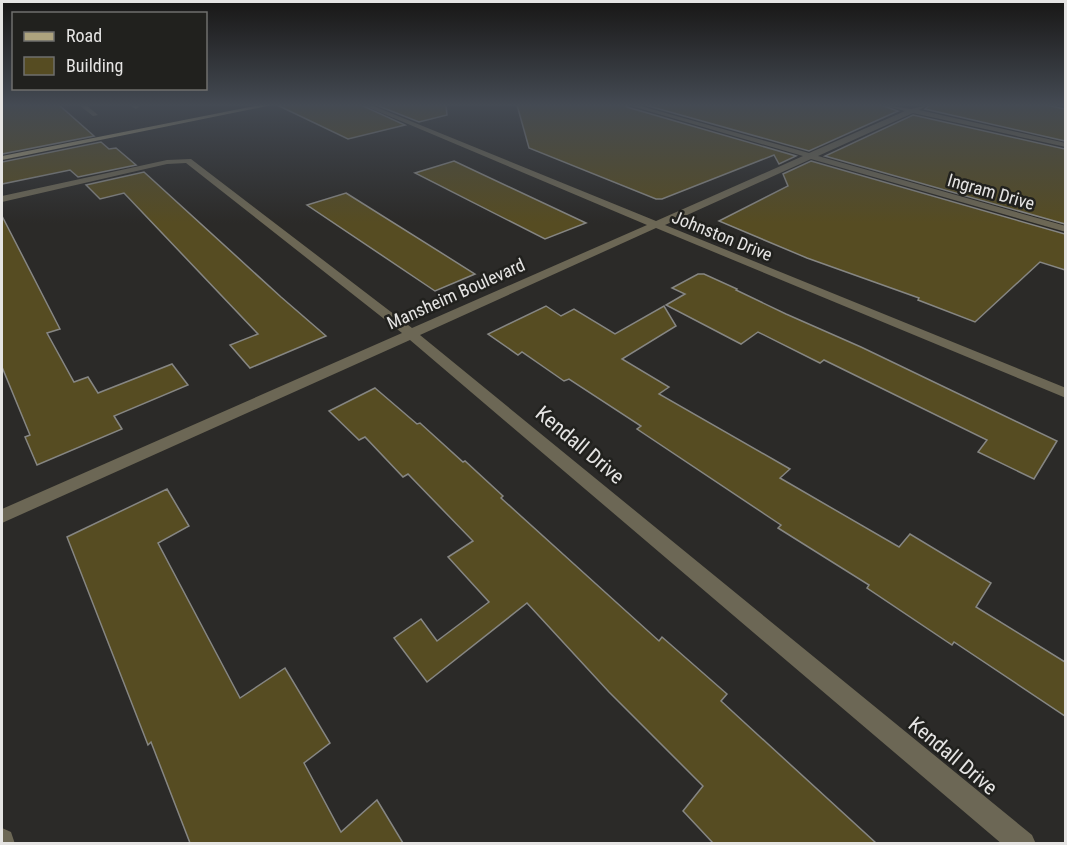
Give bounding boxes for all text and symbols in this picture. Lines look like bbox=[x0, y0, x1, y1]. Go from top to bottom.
legend bbox=[12, 12, 207, 90]
text: Road bbox=[66, 25, 102, 46]
text: Building bbox=[66, 55, 123, 76]
street label: Ingram Drive bbox=[945, 169, 1037, 214]
street label: Johnston Drive bbox=[669, 206, 775, 265]
street label: Mansheim Boulevard bbox=[384, 254, 528, 333]
street label: Kendall Drive bbox=[531, 401, 629, 489]
street label: Kendall Drive bbox=[904, 712, 1002, 800]

